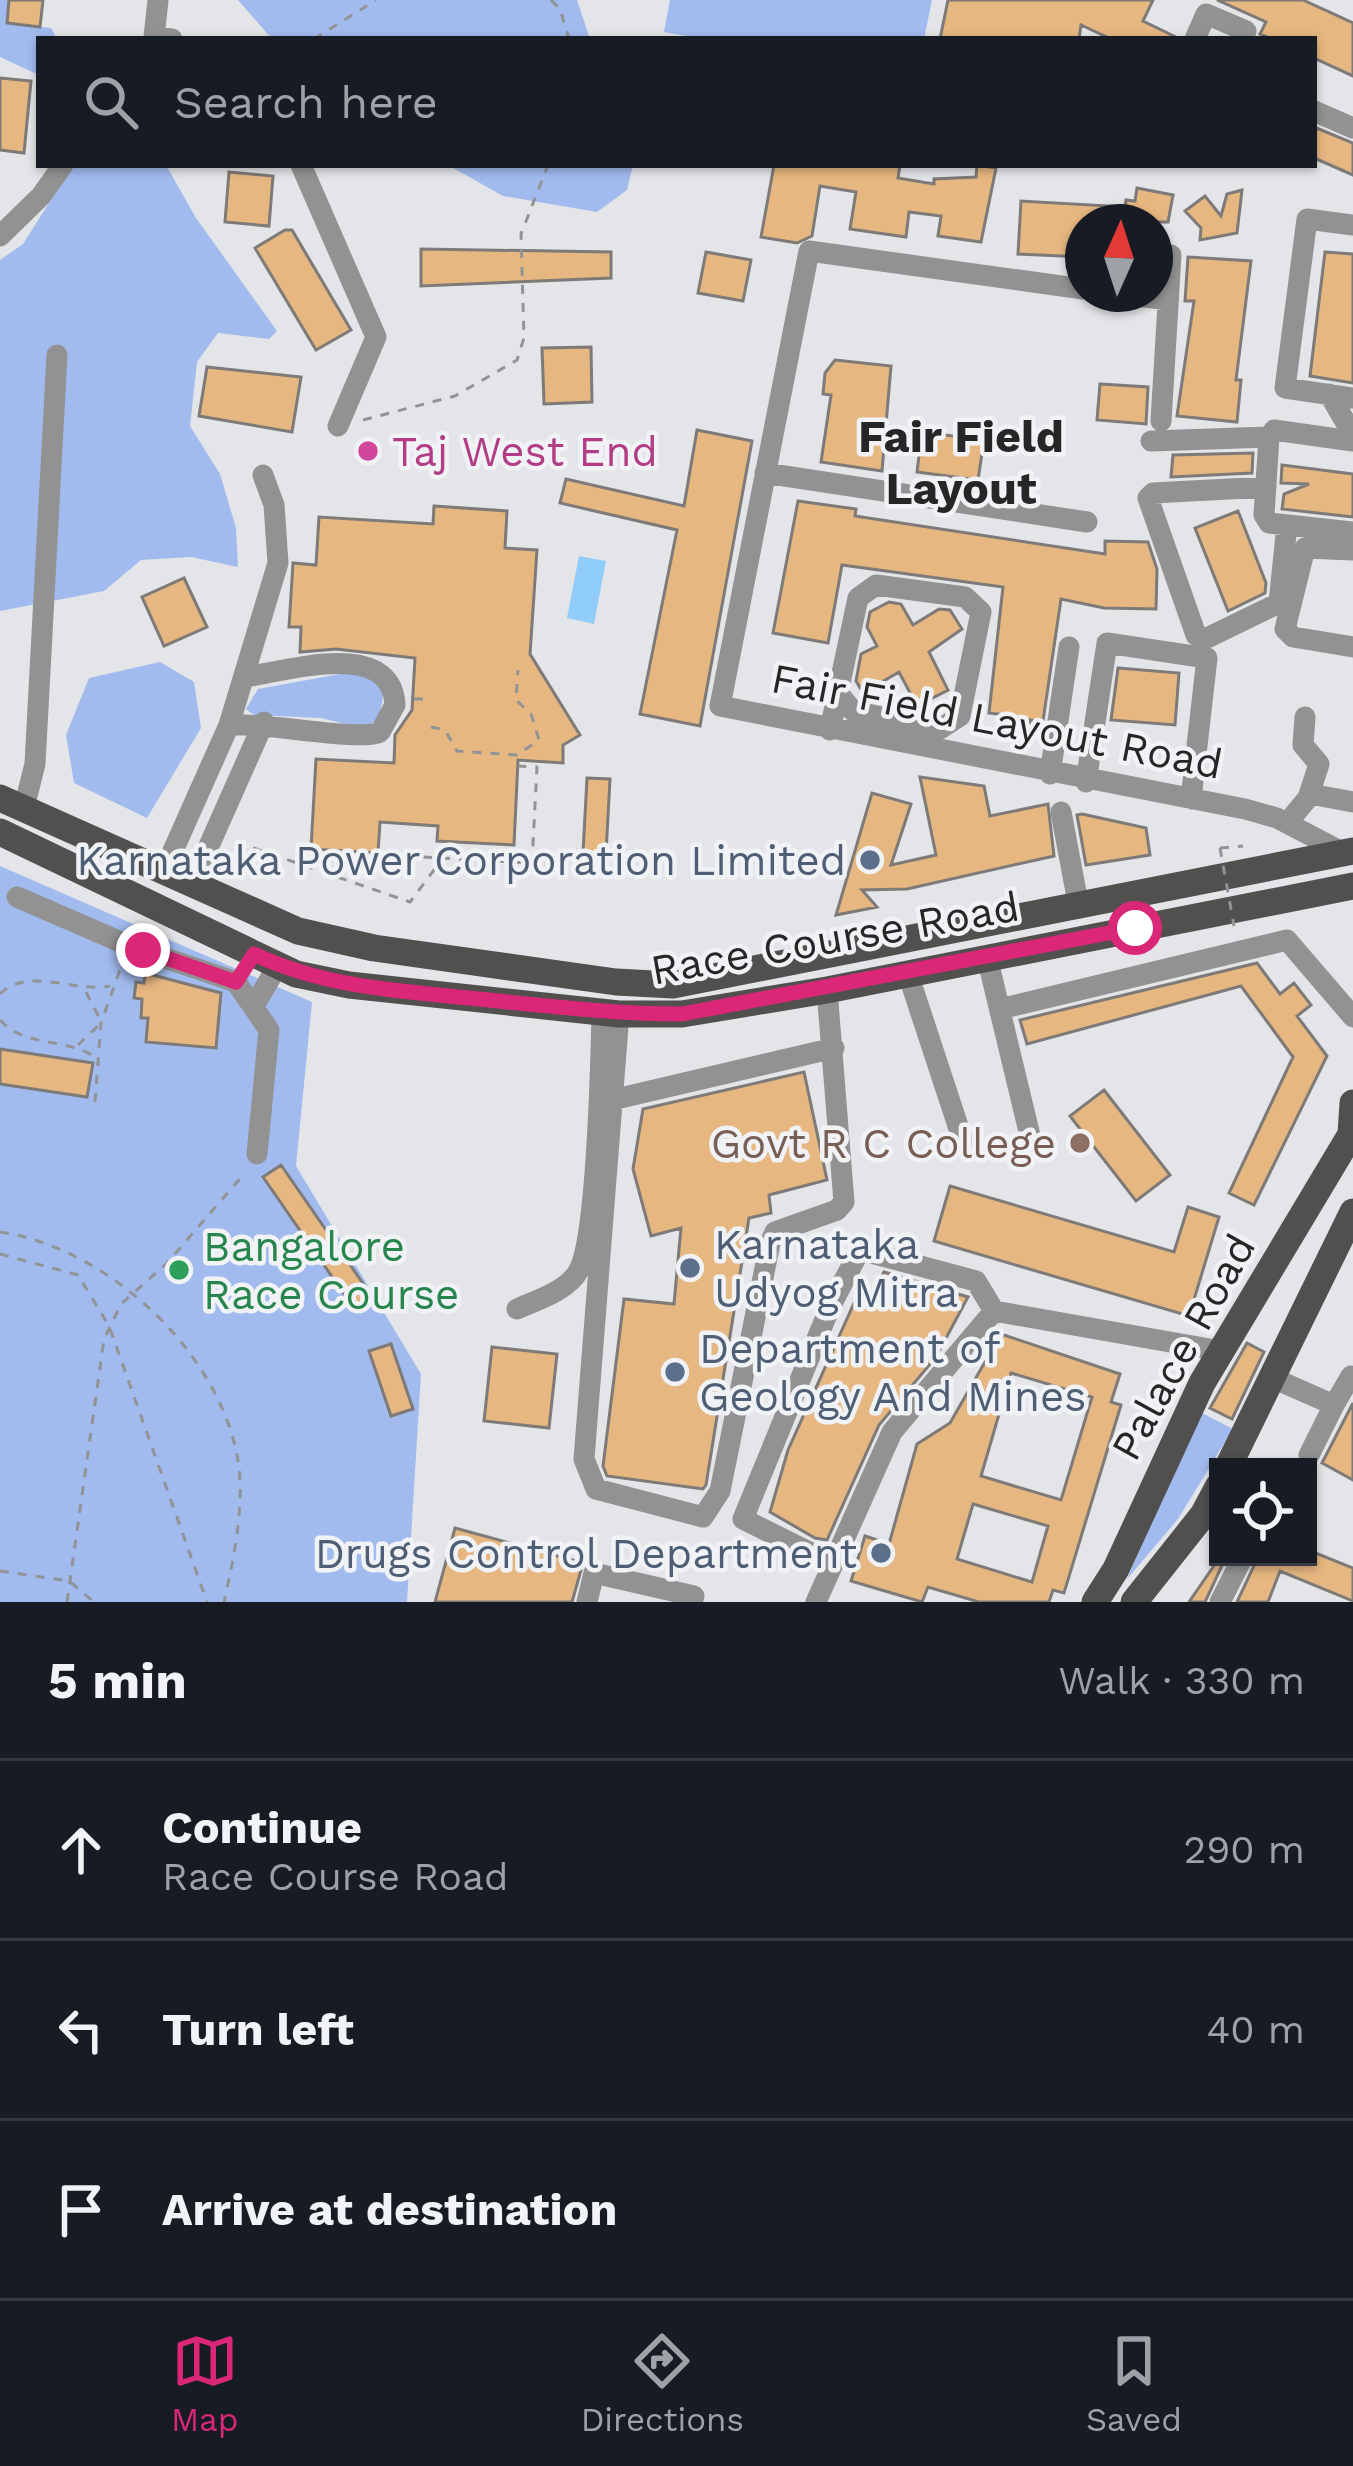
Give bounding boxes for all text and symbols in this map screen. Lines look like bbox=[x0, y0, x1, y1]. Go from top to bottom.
search box bbox=[36, 36, 1317, 168]
icon: search bbox=[78, 69, 144, 135]
text: Search here bbox=[174, 76, 438, 129]
north arrow bbox=[1065, 204, 1173, 312]
district label: Fair Field Layout bbox=[858, 410, 1064, 515]
place label: Taj West End bbox=[392, 427, 658, 476]
marker: Taj West End bbox=[355, 438, 381, 464]
street label: Fair Field Layout Road bbox=[767, 653, 1227, 789]
place label: Karnataka Power Corporation Limited bbox=[76, 836, 846, 885]
marker: Karnataka Power Corporation Limited bbox=[857, 847, 883, 873]
street label: Race Course Road bbox=[647, 881, 1023, 995]
route start bbox=[1108, 901, 1162, 955]
route end bbox=[116, 923, 170, 977]
place label: Govt R C College bbox=[711, 1119, 1056, 1168]
marker: Govt R C College bbox=[1067, 1130, 1093, 1156]
place label: Karnataka Udyog Mitra bbox=[714, 1220, 958, 1317]
place label: Bangalore Race Course bbox=[203, 1222, 459, 1319]
street label: Palace Road bbox=[1101, 1226, 1265, 1468]
marker: Karnataka Udyog Mitra bbox=[677, 1255, 703, 1281]
marker: Bangalore Race Course bbox=[166, 1257, 192, 1283]
place label: Department of Geology And Mines bbox=[699, 1324, 1086, 1421]
marker: Department of Geology And Mines bbox=[662, 1359, 688, 1385]
map controls bbox=[1209, 1458, 1317, 1566]
button: locate bbox=[1209, 1458, 1317, 1566]
place label: Drugs Control Department bbox=[315, 1529, 857, 1578]
marker: Drugs Control Department bbox=[868, 1540, 894, 1566]
text: 5 min bbox=[48, 1651, 187, 1710]
text: Walk · 330 m bbox=[1058, 1658, 1305, 1703]
text: Continue bbox=[162, 1801, 362, 1854]
icon: ahead bbox=[48, 1817, 114, 1883]
text: 290 m bbox=[1183, 1827, 1305, 1872]
text: Race Course Road bbox=[162, 1854, 509, 1899]
icon: left bbox=[48, 1997, 114, 2063]
text: Turn left bbox=[162, 2003, 354, 2056]
text: 40 m bbox=[1206, 2007, 1305, 2052]
icon: arrive bbox=[48, 2177, 114, 2243]
text: Arrive at destination bbox=[162, 2183, 617, 2236]
tab: Map bbox=[171, 2328, 238, 2439]
tab: Directions bbox=[581, 2328, 744, 2439]
tab: Saved bbox=[1086, 2328, 1182, 2439]

